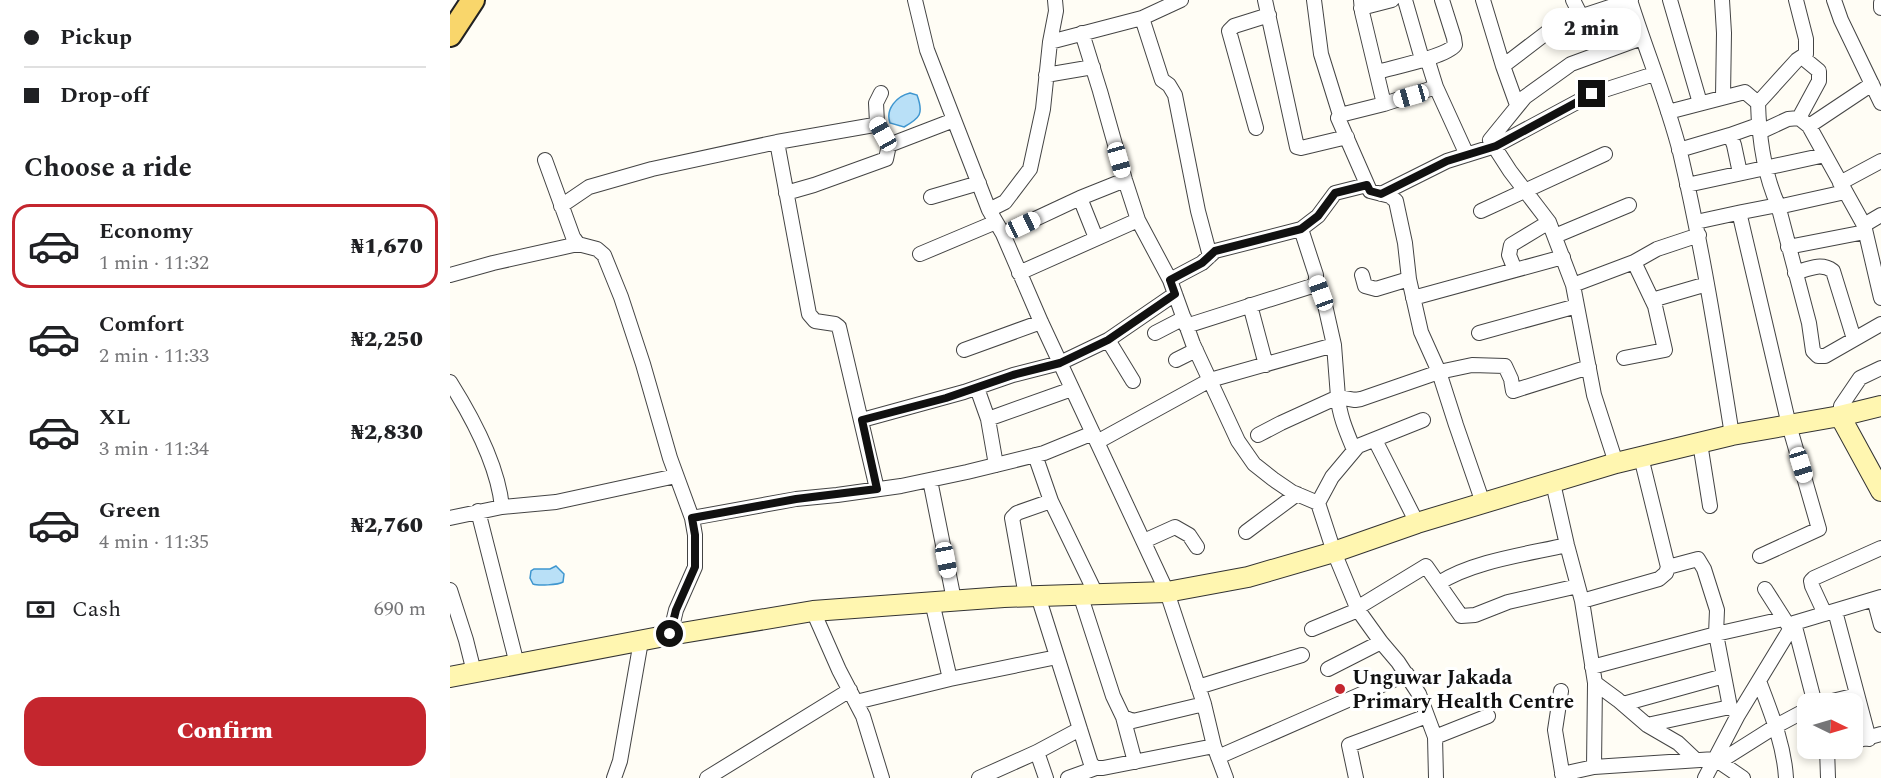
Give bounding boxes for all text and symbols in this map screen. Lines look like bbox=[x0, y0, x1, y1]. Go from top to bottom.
callout: 2 min bbox=[1542, 7, 1642, 49]
text: 2 min bbox=[1564, 14, 1619, 44]
text: Pickup bbox=[60, 21, 132, 54]
text: Drop-off bbox=[60, 79, 149, 112]
route end bbox=[1578, 80, 1605, 107]
car bbox=[1391, 82, 1431, 110]
car bbox=[866, 114, 900, 154]
car bbox=[1105, 140, 1133, 180]
text: Choose a ride bbox=[24, 147, 192, 189]
car bbox=[1003, 209, 1043, 241]
text: Economy bbox=[99, 215, 192, 248]
icon: car bbox=[27, 219, 81, 273]
text: ₦1,670 bbox=[351, 230, 423, 263]
text: 1 min · 11:32 bbox=[99, 248, 209, 278]
car bbox=[1306, 273, 1336, 313]
text: Comfort bbox=[99, 308, 184, 341]
icon: car bbox=[27, 312, 81, 366]
text: ₦2,250 bbox=[351, 323, 423, 356]
text: 2 min · 11:33 bbox=[99, 341, 209, 371]
text: XL bbox=[99, 401, 130, 434]
icon: car bbox=[27, 405, 81, 459]
text: ₦2,830 bbox=[351, 416, 423, 449]
text: 3 min · 11:34 bbox=[99, 434, 209, 464]
car bbox=[1787, 445, 1815, 485]
text: Green bbox=[99, 494, 161, 527]
icon: car bbox=[27, 498, 81, 552]
text: ₦2,760 bbox=[351, 509, 423, 542]
text: 4 min · 11:35 bbox=[99, 527, 209, 557]
car bbox=[934, 541, 958, 579]
icon: cash bbox=[24, 593, 57, 626]
text: Cash bbox=[72, 593, 121, 626]
text: 690 m bbox=[374, 594, 426, 624]
route start bbox=[656, 620, 683, 647]
place label: Unguwar Jakada Primary Health Centre bbox=[1352, 662, 1574, 718]
marker: Unguwar Jakada Primary Health Centre bbox=[1333, 682, 1347, 696]
north arrow bbox=[1797, 693, 1863, 759]
map controls bbox=[1797, 693, 1863, 759]
button: Confirm bbox=[24, 697, 426, 766]

